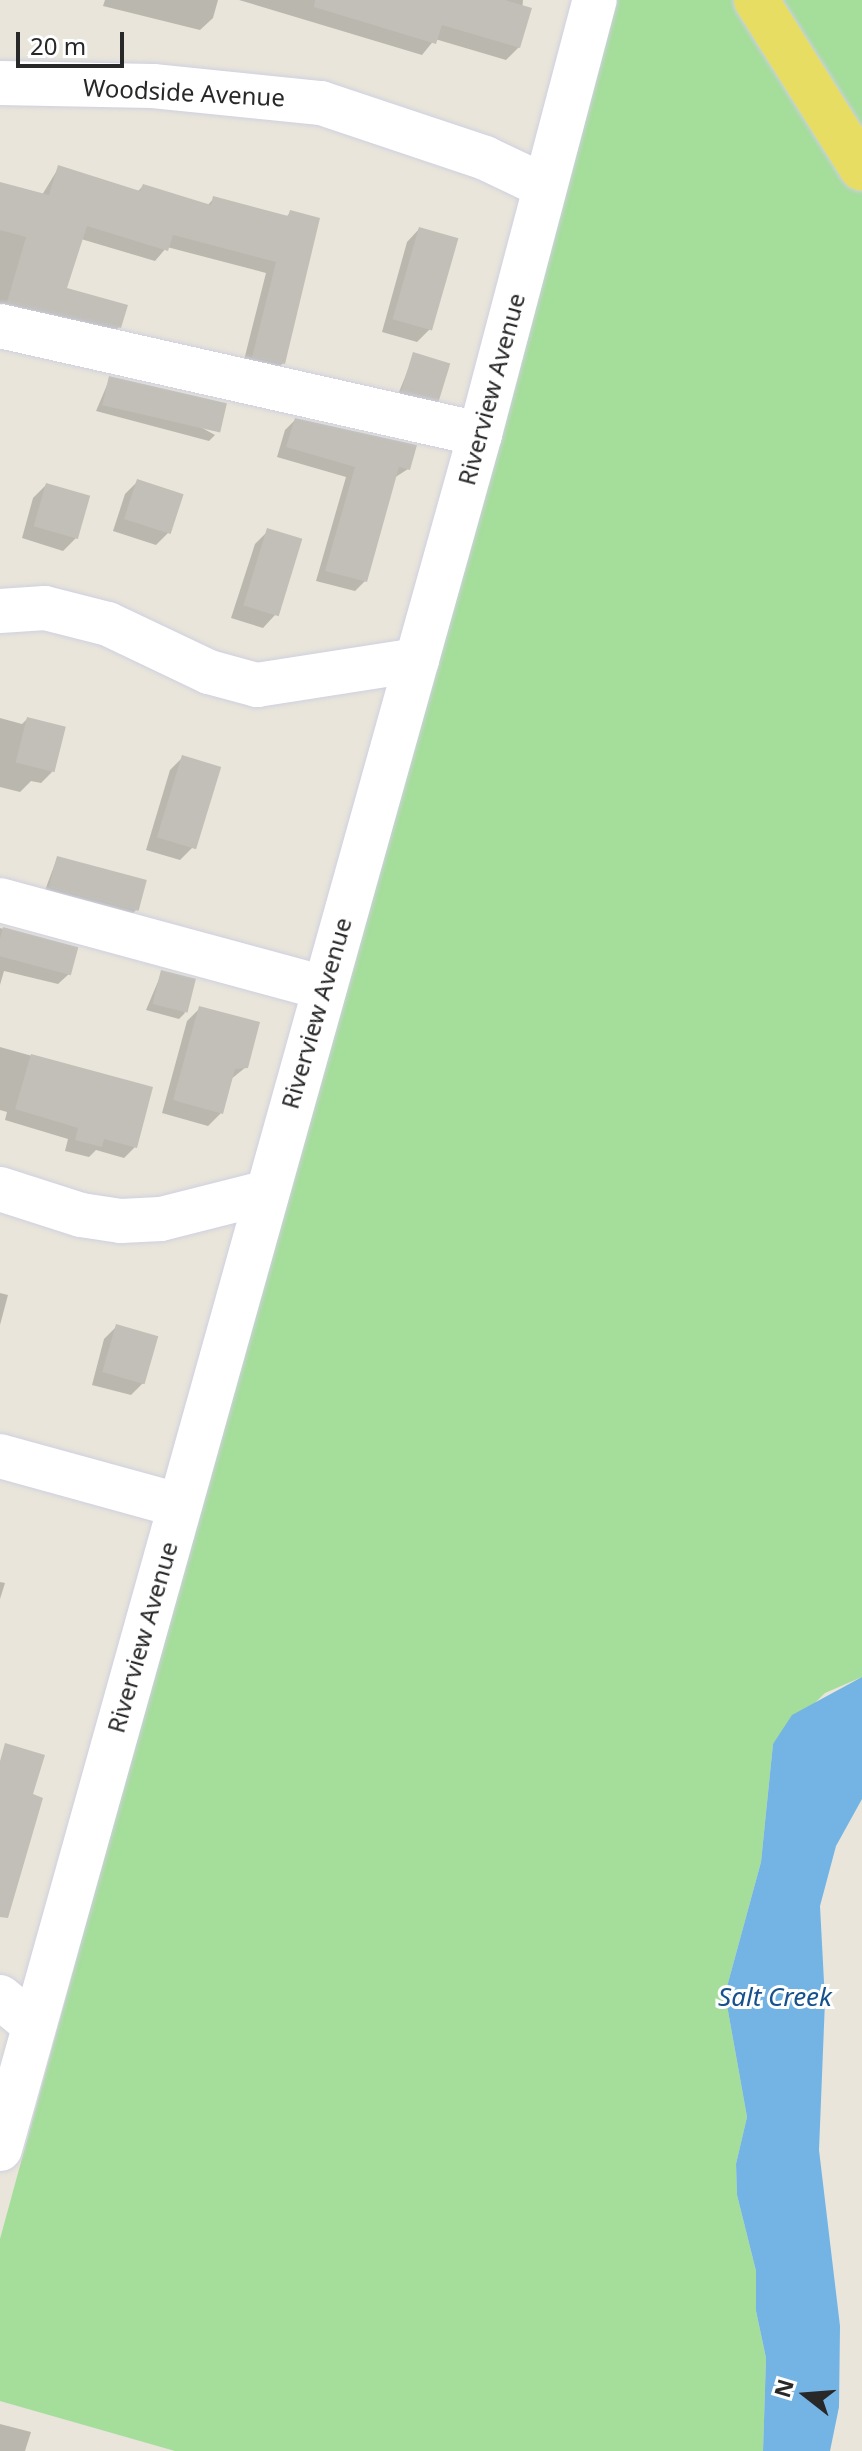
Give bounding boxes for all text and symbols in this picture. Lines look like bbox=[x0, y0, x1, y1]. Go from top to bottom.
scale bar bbox=[20, 16, 128, 66]
text: 20 m bbox=[30, 29, 86, 62]
street label: Woodside Avenue bbox=[82, 72, 286, 112]
street label: Riverview Avenue bbox=[452, 290, 530, 488]
street label: Riverview Avenue bbox=[275, 914, 357, 1112]
street label: Riverview Avenue bbox=[101, 1538, 183, 1736]
water label: Salt Creek bbox=[718, 1981, 832, 2013]
north arrow bbox=[766, 2355, 846, 2435]
text: N bbox=[766, 2375, 800, 2401]

